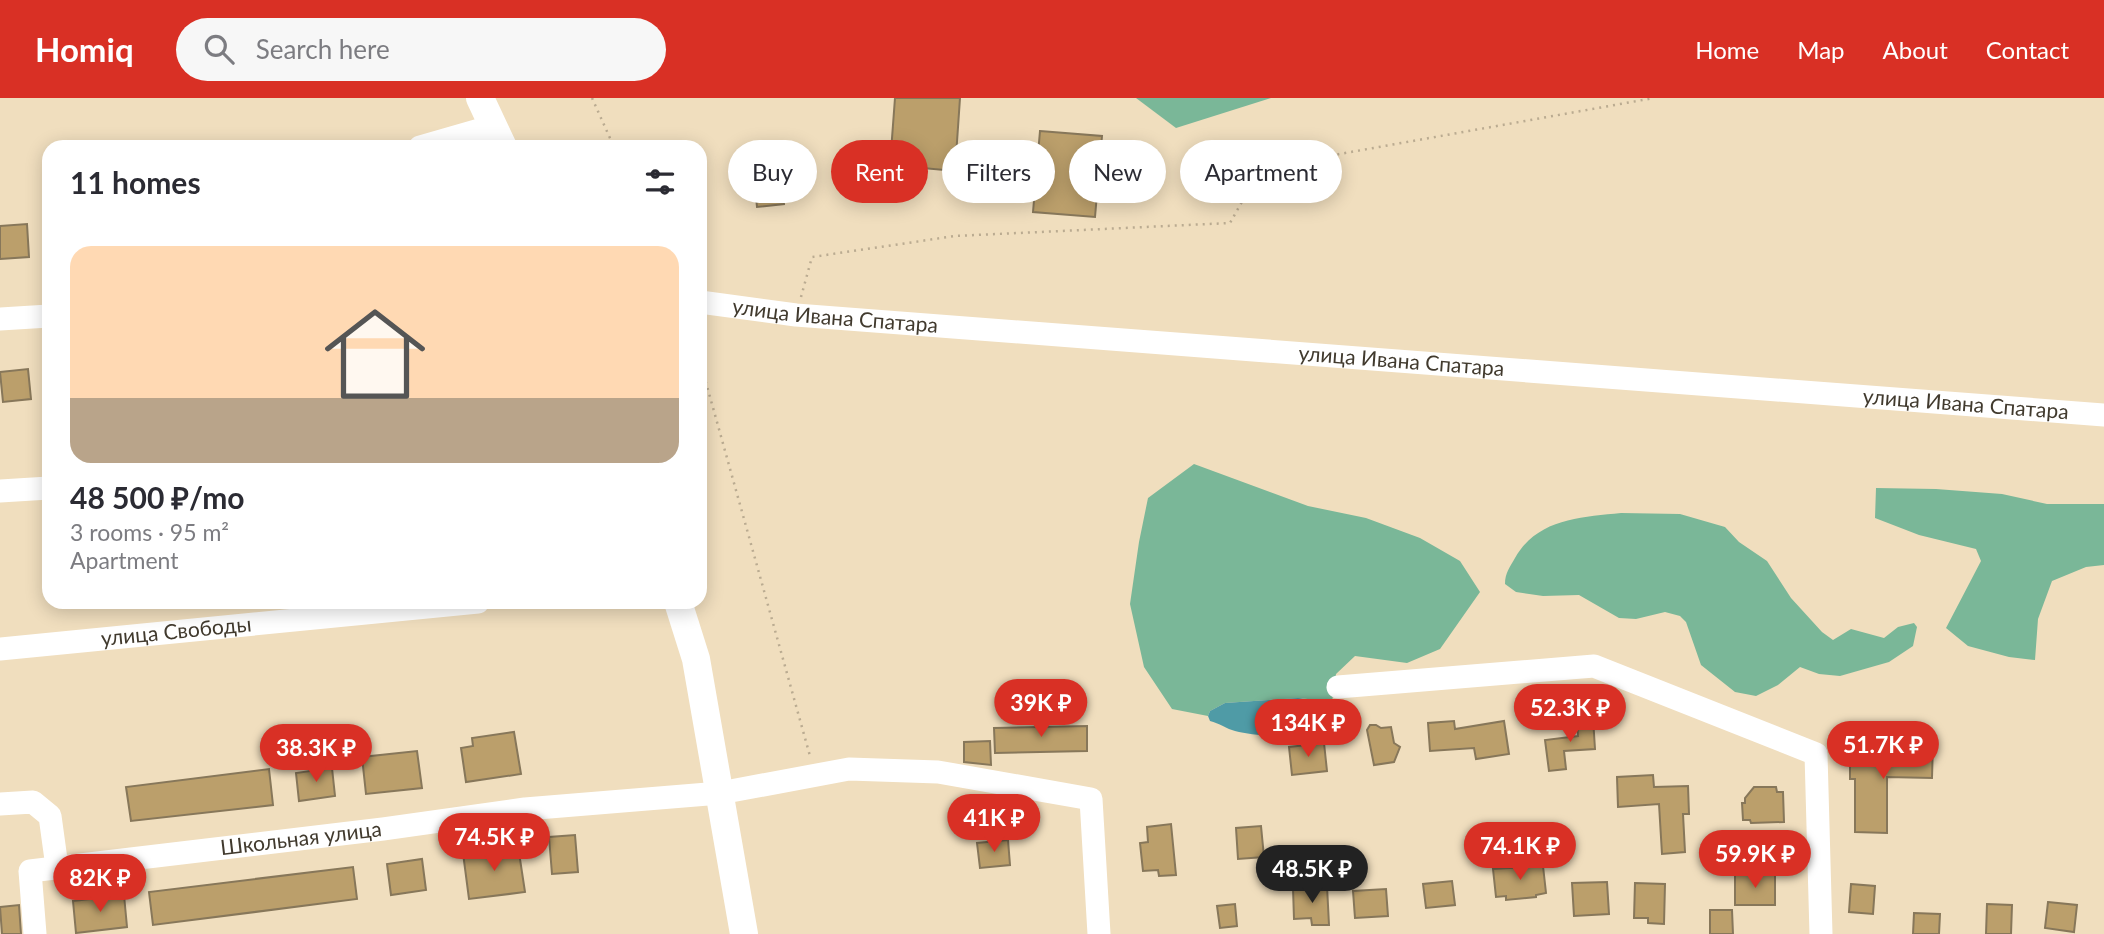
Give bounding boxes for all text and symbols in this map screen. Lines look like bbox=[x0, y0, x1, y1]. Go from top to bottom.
search box bbox=[176, 18, 666, 81]
text: Homiq bbox=[35, 29, 134, 69]
icon: search bbox=[200, 30, 238, 68]
text: Search here bbox=[256, 33, 390, 65]
text: Home bbox=[1695, 35, 1759, 64]
text: Map bbox=[1797, 35, 1845, 64]
text: About bbox=[1883, 35, 1948, 64]
text: Contact bbox=[1986, 35, 2069, 64]
chip: Buy bbox=[728, 140, 817, 203]
chip: Rent bbox=[831, 140, 928, 203]
chip: Filters bbox=[942, 140, 1055, 203]
chip: New bbox=[1069, 140, 1166, 203]
chip: Apartment bbox=[1180, 140, 1342, 203]
icon: filters bbox=[641, 163, 679, 201]
text: 11 homes bbox=[70, 164, 201, 200]
icon: home bbox=[312, 291, 438, 417]
street label: улица Ивана Спатара bbox=[731, 293, 939, 337]
street label: улица Ивана Спатара bbox=[1298, 339, 1505, 380]
street label: улица Ивана Спатара bbox=[1862, 383, 2070, 423]
text: 48 500 ₽/mo bbox=[70, 479, 245, 515]
text: 3 rooms · 95 m² bbox=[70, 518, 229, 546]
text: Apartment bbox=[70, 546, 178, 574]
street label: улица Свободы bbox=[100, 610, 252, 650]
pin: 39K ₽ bbox=[992, 680, 1090, 739]
pin: 52.3K ₽ bbox=[1505, 684, 1635, 744]
text: 39K ₽ bbox=[1010, 688, 1072, 716]
text: 52.3K ₽ bbox=[1530, 693, 1610, 721]
pin: 134K ₽ bbox=[1251, 700, 1365, 759]
text: 134K ₽ bbox=[1271, 708, 1345, 736]
pin: 51.7K ₽ bbox=[1818, 722, 1948, 781]
pin: 38.3K ₽ bbox=[251, 724, 381, 784]
text: 51.7K ₽ bbox=[1843, 730, 1923, 758]
text: 38.3K ₽ bbox=[276, 733, 356, 761]
pin: 41K ₽ bbox=[945, 794, 1043, 854]
text: 41K ₽ bbox=[963, 803, 1025, 831]
pin: 74.5K ₽ bbox=[429, 814, 559, 873]
street label: Школьная улица bbox=[219, 815, 383, 859]
text: 74.5K ₽ bbox=[454, 822, 534, 850]
pin: 74.1K ₽ bbox=[1455, 822, 1585, 882]
pin: 59.9K ₽ bbox=[1690, 830, 1820, 890]
text: 74.1K ₽ bbox=[1480, 831, 1560, 859]
text: 59.9K ₽ bbox=[1715, 839, 1795, 867]
pin: 48.5K ₽ bbox=[1247, 846, 1377, 905]
pin: 82K ₽ bbox=[51, 854, 149, 914]
text: 48.5K ₽ bbox=[1272, 854, 1352, 882]
text: 82K ₽ bbox=[69, 863, 131, 891]

